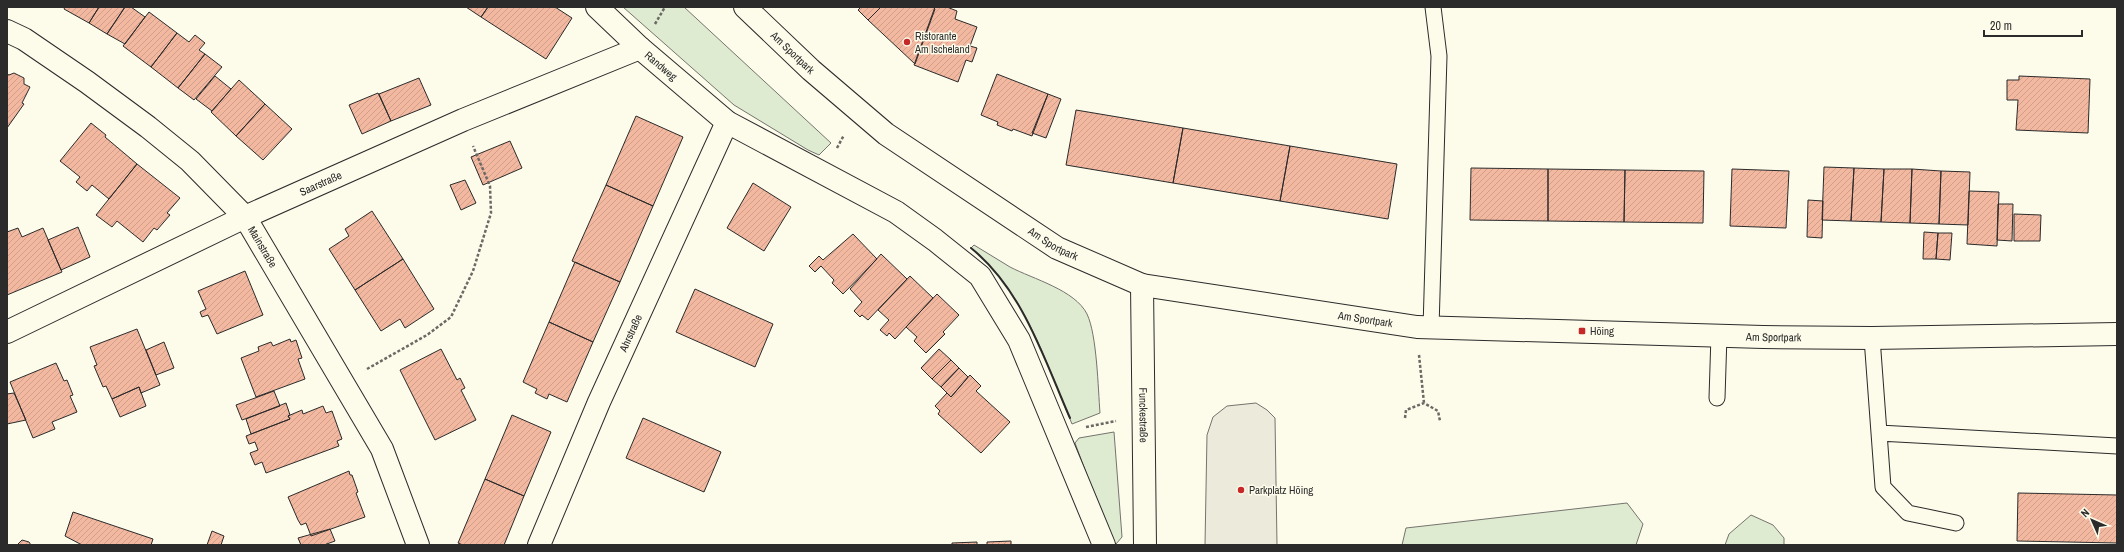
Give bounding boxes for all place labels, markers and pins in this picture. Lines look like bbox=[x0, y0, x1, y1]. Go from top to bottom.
place label: Ristorante Am Ischeland bbox=[914, 29, 970, 56]
marker: Ristorante Am Ischeland bbox=[902, 37, 912, 47]
place label: Höing bbox=[1590, 324, 1614, 338]
marker: Höing bbox=[1577, 326, 1587, 336]
place label: Parkplatz Höing bbox=[1249, 483, 1313, 497]
marker: Parkplatz Höing bbox=[1236, 485, 1246, 495]

